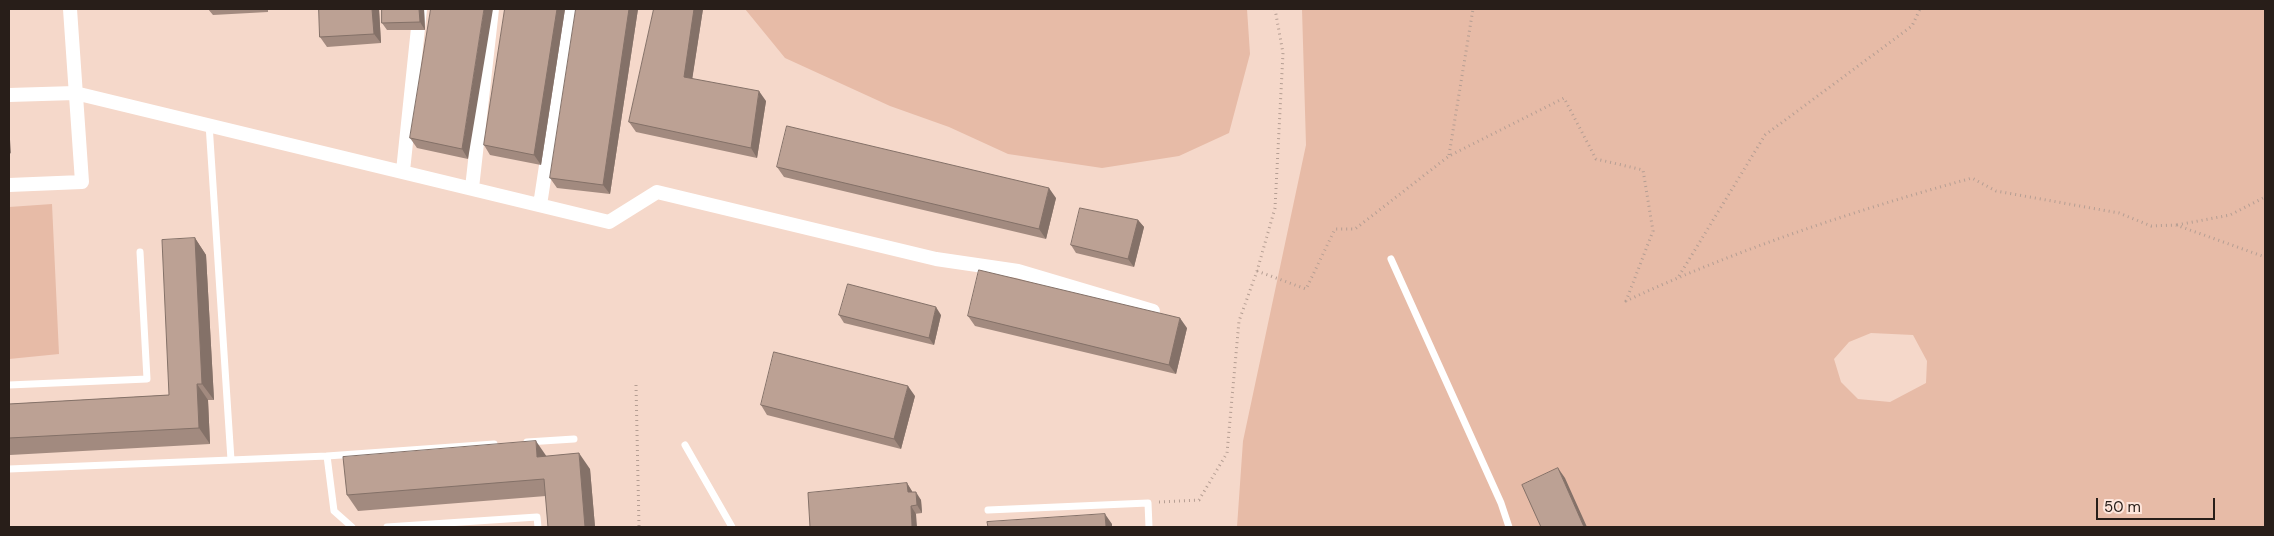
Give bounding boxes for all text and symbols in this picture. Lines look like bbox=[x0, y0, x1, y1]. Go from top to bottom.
scale bar bbox=[2099, 488, 2218, 520]
text: 50 m bbox=[2104, 497, 2141, 517]

